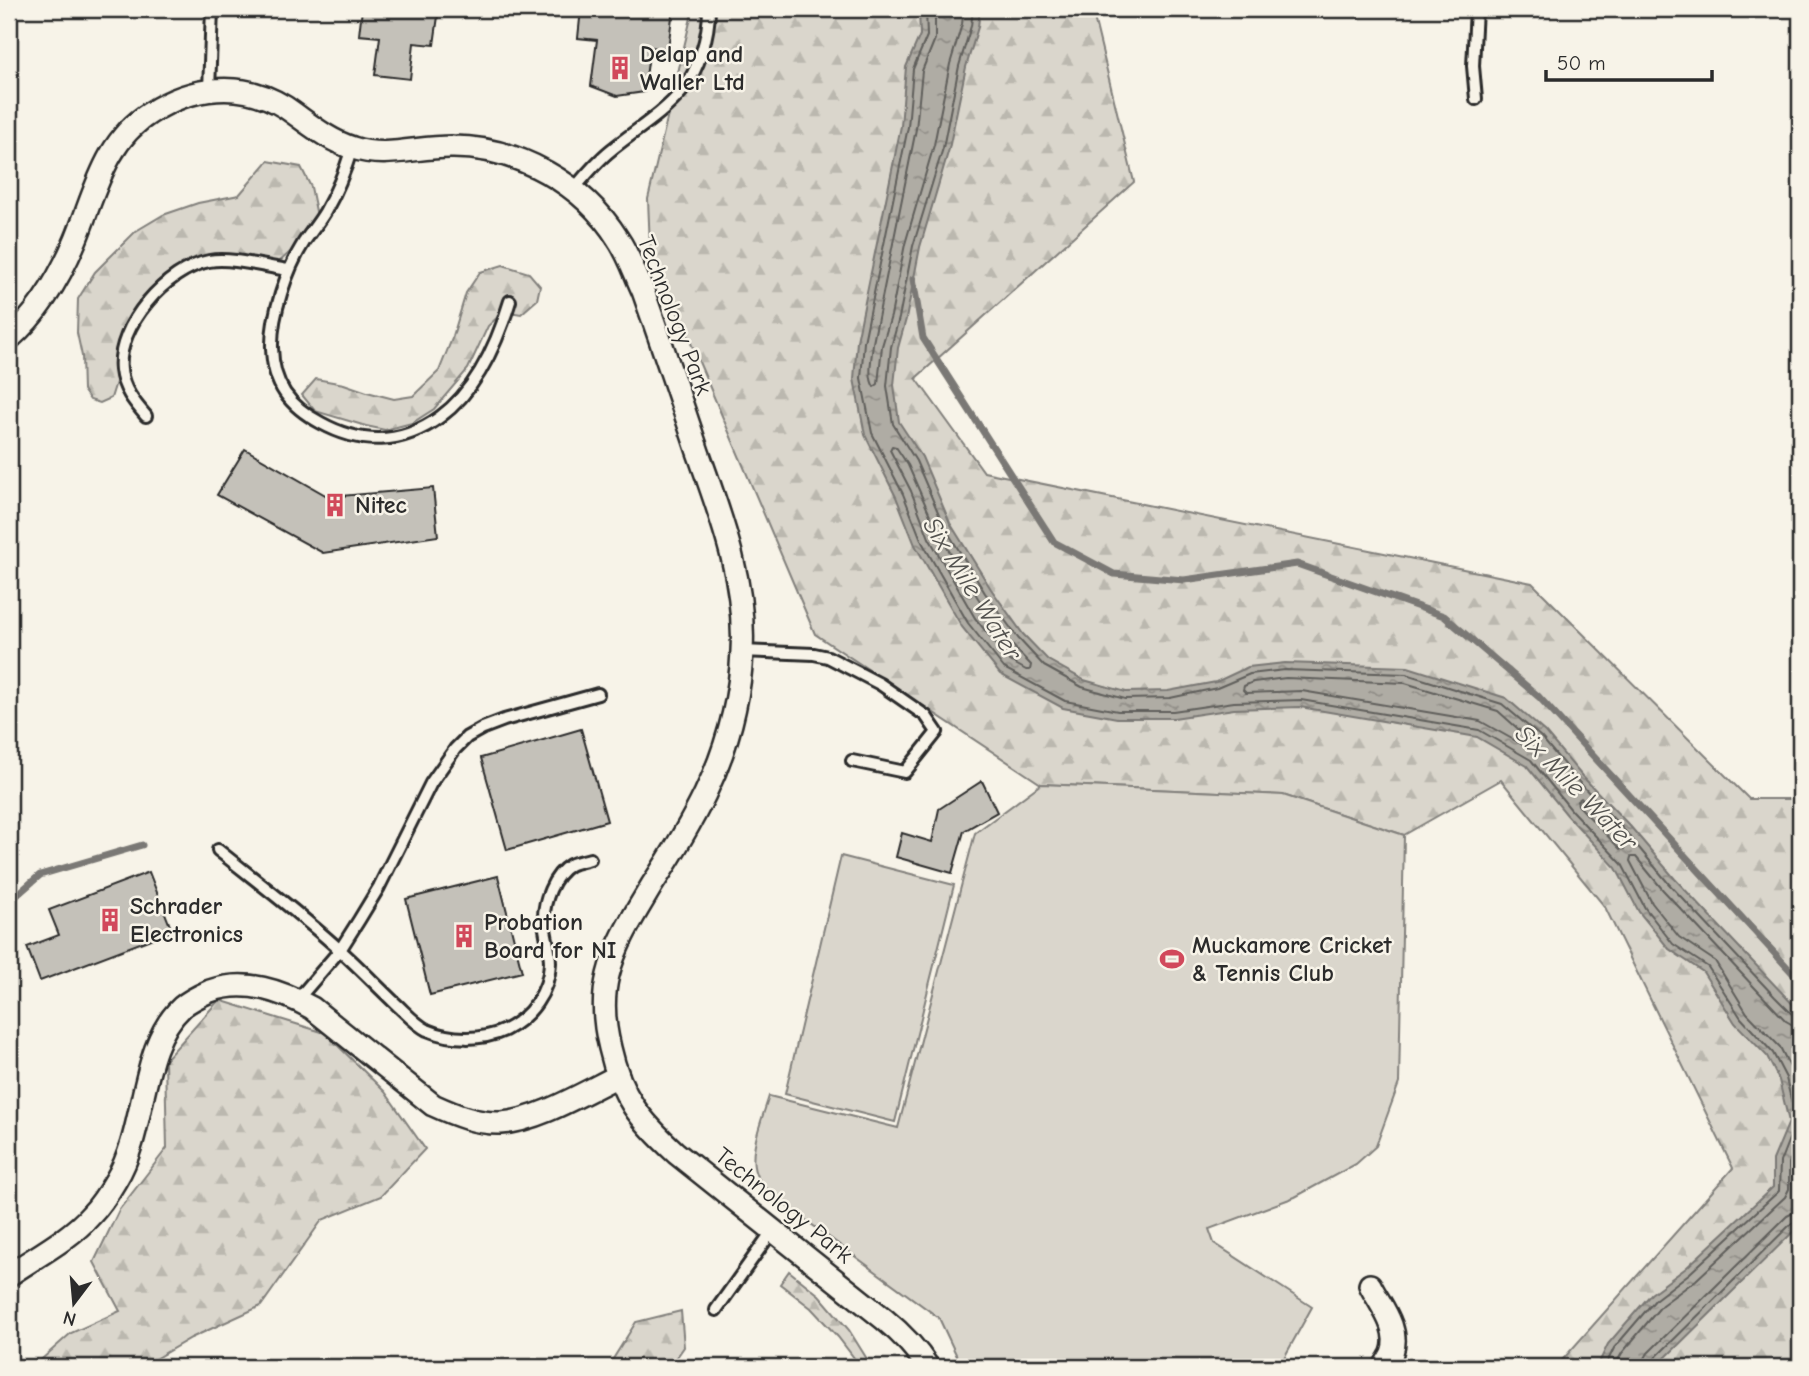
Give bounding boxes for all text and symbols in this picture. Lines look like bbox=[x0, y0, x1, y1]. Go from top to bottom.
scale bar bbox=[1546, 38, 1713, 82]
place label: Delap and Waller Ltd bbox=[640, 40, 745, 96]
text: 50 m bbox=[1557, 51, 1606, 75]
building icon: Delap and Waller Ltd bbox=[606, 54, 634, 82]
street label: Technology Park bbox=[632, 231, 718, 399]
building icon: Nitec bbox=[321, 491, 349, 519]
place label: Nitec bbox=[355, 491, 407, 519]
water label: Six Mile Water bbox=[916, 512, 1029, 667]
water label: Six Mile Water bbox=[1509, 719, 1644, 858]
place label: Schrader Electronics bbox=[130, 892, 243, 948]
building icon: Schrader Electronics bbox=[96, 906, 124, 934]
place label: Probation Board for NI bbox=[484, 908, 617, 964]
building icon: Probation Board for NI bbox=[450, 922, 478, 950]
place label: Muckamore Cricket & Tennis Club bbox=[1192, 931, 1393, 987]
sports icon: Muckamore Cricket & Tennis Club bbox=[1158, 945, 1186, 973]
street label: Technology Park bbox=[710, 1141, 859, 1269]
north arrow bbox=[38, 1268, 108, 1338]
text: N bbox=[61, 1306, 79, 1331]

